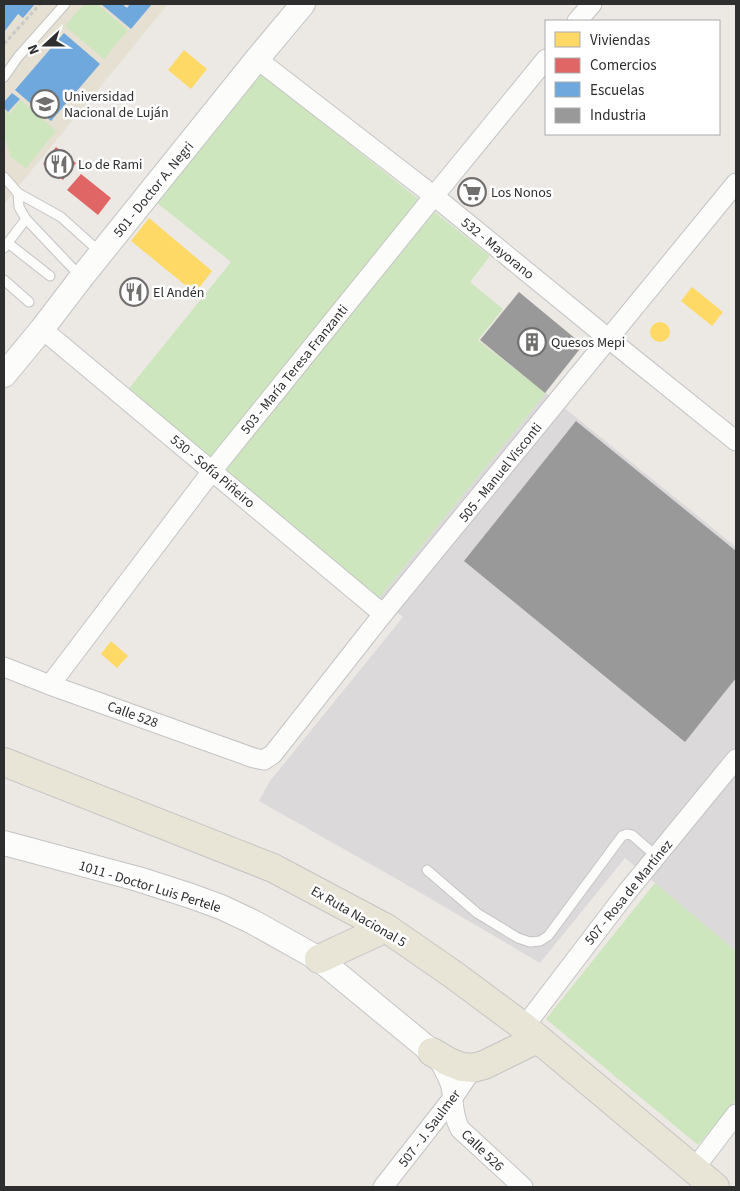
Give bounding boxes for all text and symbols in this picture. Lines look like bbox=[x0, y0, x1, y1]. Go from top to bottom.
north arrow bbox=[20, 20, 70, 70]
legend bbox=[545, 20, 720, 135]
text: Viviendas bbox=[590, 30, 650, 51]
text: N bbox=[23, 41, 45, 57]
text: Comercios bbox=[590, 55, 657, 76]
text: Escuelas bbox=[590, 80, 644, 101]
place label: Universidad Nacional de Luján bbox=[64, 87, 169, 123]
school or university icon: Universidad Nacional de Luján bbox=[30, 89, 60, 119]
text: Industria bbox=[590, 105, 646, 126]
street label: 501 - Doctor A. Negri bbox=[109, 137, 199, 242]
restaurant icon: Lo de Rami bbox=[44, 149, 74, 179]
place label: Lo de Rami bbox=[78, 155, 143, 175]
supermarket icon: Los Nonos bbox=[457, 177, 487, 207]
place label: Los Nonos bbox=[491, 183, 552, 203]
street label: 532 - Mayorano bbox=[457, 213, 538, 285]
restaurant icon: El Andén bbox=[119, 277, 149, 307]
place label: El Andén bbox=[153, 283, 204, 303]
street label: 503 - María Teresa Franzanti bbox=[236, 301, 353, 439]
building icon: Quesos Mepi bbox=[517, 327, 547, 357]
place label: Quesos Mepi bbox=[551, 333, 625, 353]
street label: 505 - Manuel Visconti bbox=[454, 419, 547, 527]
street label: 530 - Sofía Piñeiro bbox=[166, 430, 259, 513]
street label: Calle 528 bbox=[104, 697, 161, 733]
street label: 507 - Rosa de Martínez bbox=[580, 836, 678, 950]
street label: 1011 - Doctor Luis Pertele bbox=[76, 856, 223, 918]
street label: Ex Ruta Nacional 5 bbox=[307, 881, 410, 952]
street label: 507 - J. Saulmer bbox=[394, 1085, 466, 1172]
street label: Calle 526 bbox=[456, 1125, 508, 1176]

